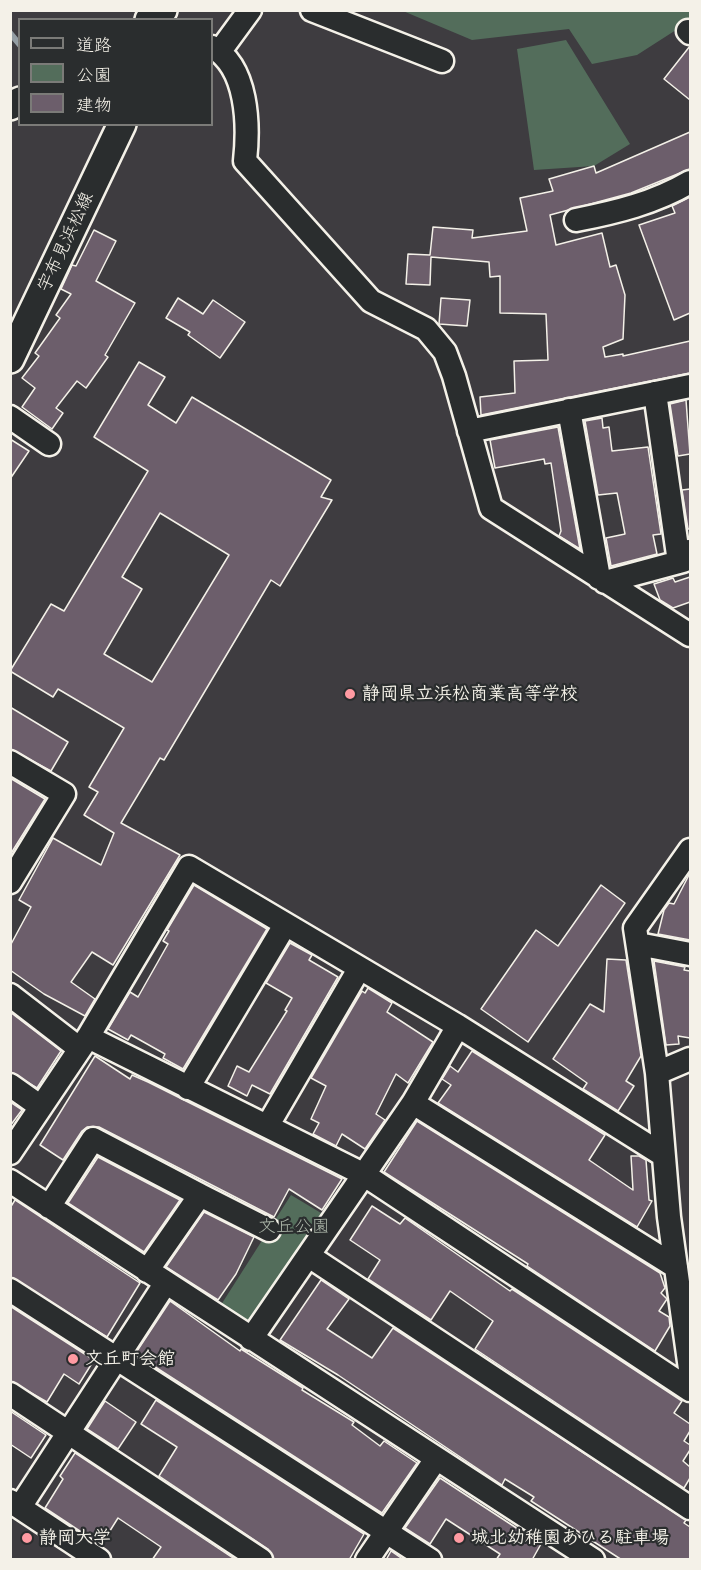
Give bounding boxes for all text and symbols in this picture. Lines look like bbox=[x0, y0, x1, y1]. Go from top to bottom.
legend bbox=[18, 18, 213, 126]
text: 道路 bbox=[76, 32, 112, 57]
text: 公園 bbox=[76, 62, 112, 87]
text: 建物 bbox=[76, 92, 112, 117]
street label: 宇布見浜松線 bbox=[33, 188, 99, 296]
place label: 静岡県立浜松商業高等学校 bbox=[362, 683, 578, 705]
marker: 静岡県立浜松商業高等学校 bbox=[343, 687, 357, 701]
park label: 文丘公園 bbox=[258, 1216, 330, 1238]
place label: 文丘町会館 bbox=[85, 1348, 175, 1370]
marker: 文丘町会館 bbox=[66, 1352, 80, 1366]
place label: 静岡大学 bbox=[39, 1527, 111, 1549]
place label: 城北幼稚園あひる駐車場 bbox=[471, 1527, 669, 1549]
marker: 静岡大学 bbox=[20, 1531, 34, 1545]
marker: 城北幼稚園あひる駐車場 bbox=[452, 1531, 466, 1545]

